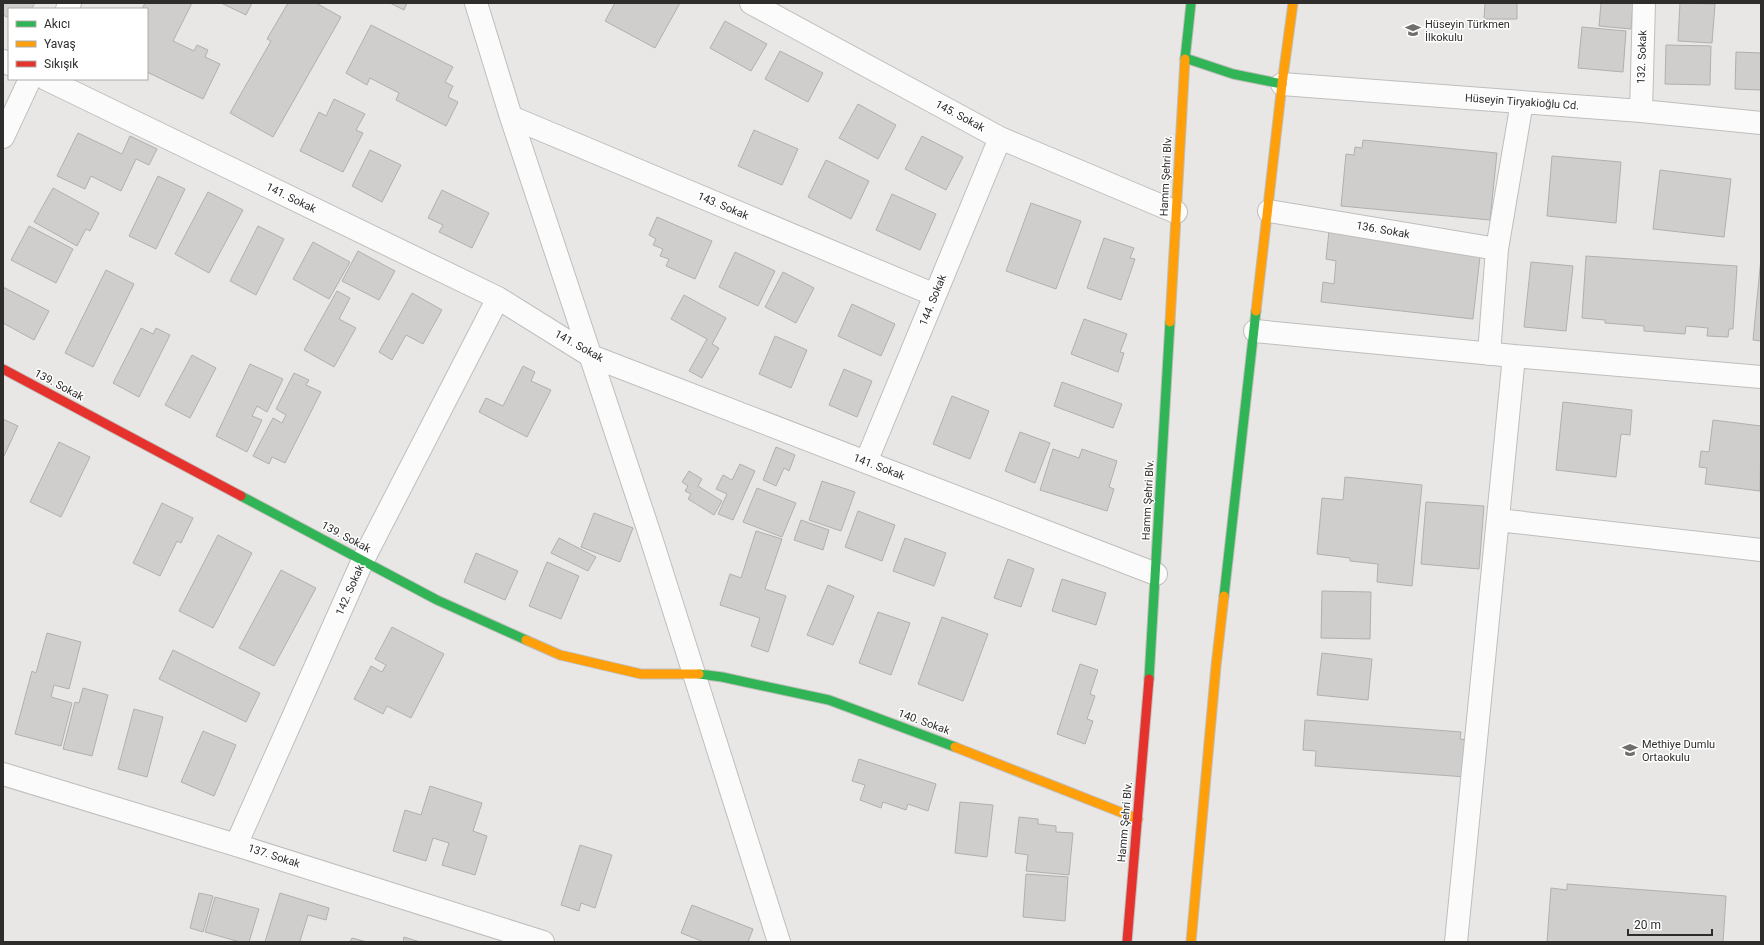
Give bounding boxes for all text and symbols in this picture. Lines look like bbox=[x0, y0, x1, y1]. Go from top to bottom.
legend bbox=[8, 8, 148, 80]
text: Akıcı bbox=[44, 17, 70, 31]
place label: Hüseyin Türkmen İlkokulu bbox=[1425, 18, 1510, 44]
school or university icon: Hüseyin Türkmen İlkokulu bbox=[1404, 21, 1422, 39]
street label: 132. Sokak bbox=[1635, 29, 1649, 84]
text: Yavaş bbox=[44, 37, 76, 51]
text: Sıkışık bbox=[44, 57, 79, 71]
street label: Hüseyin Tiryakioğlu Cd. bbox=[1464, 92, 1580, 112]
street label: 145. Sokak bbox=[933, 98, 987, 135]
street label: Hamm Şehri Blv. bbox=[1157, 135, 1175, 217]
street label: 141. Sokak bbox=[264, 180, 319, 216]
street label: 143. Sokak bbox=[696, 189, 751, 223]
street label: 136. Sokak bbox=[1355, 219, 1411, 241]
street label: 144. Sokak bbox=[917, 272, 949, 328]
street label: 141. Sokak bbox=[552, 327, 606, 365]
street label: 139. Sokak bbox=[32, 367, 86, 404]
street label: 141. Sokak bbox=[851, 451, 907, 483]
street label: Hamm Şehri Blv. bbox=[1139, 459, 1157, 541]
street label: 139. Sokak bbox=[319, 519, 373, 556]
street label: 142. Sokak bbox=[333, 562, 367, 617]
street label: 140. Sokak bbox=[896, 707, 952, 738]
place label: Methiye Dumlu Ortaokulu bbox=[1642, 738, 1715, 764]
school or university icon: Methiye Dumlu Ortaokulu bbox=[1621, 741, 1639, 759]
street label: Hamm Şehri Blv. bbox=[1115, 781, 1135, 863]
street label: 137. Sokak bbox=[246, 841, 302, 871]
scale bar bbox=[1628, 911, 1712, 937]
text: 20 m bbox=[1634, 918, 1661, 932]

